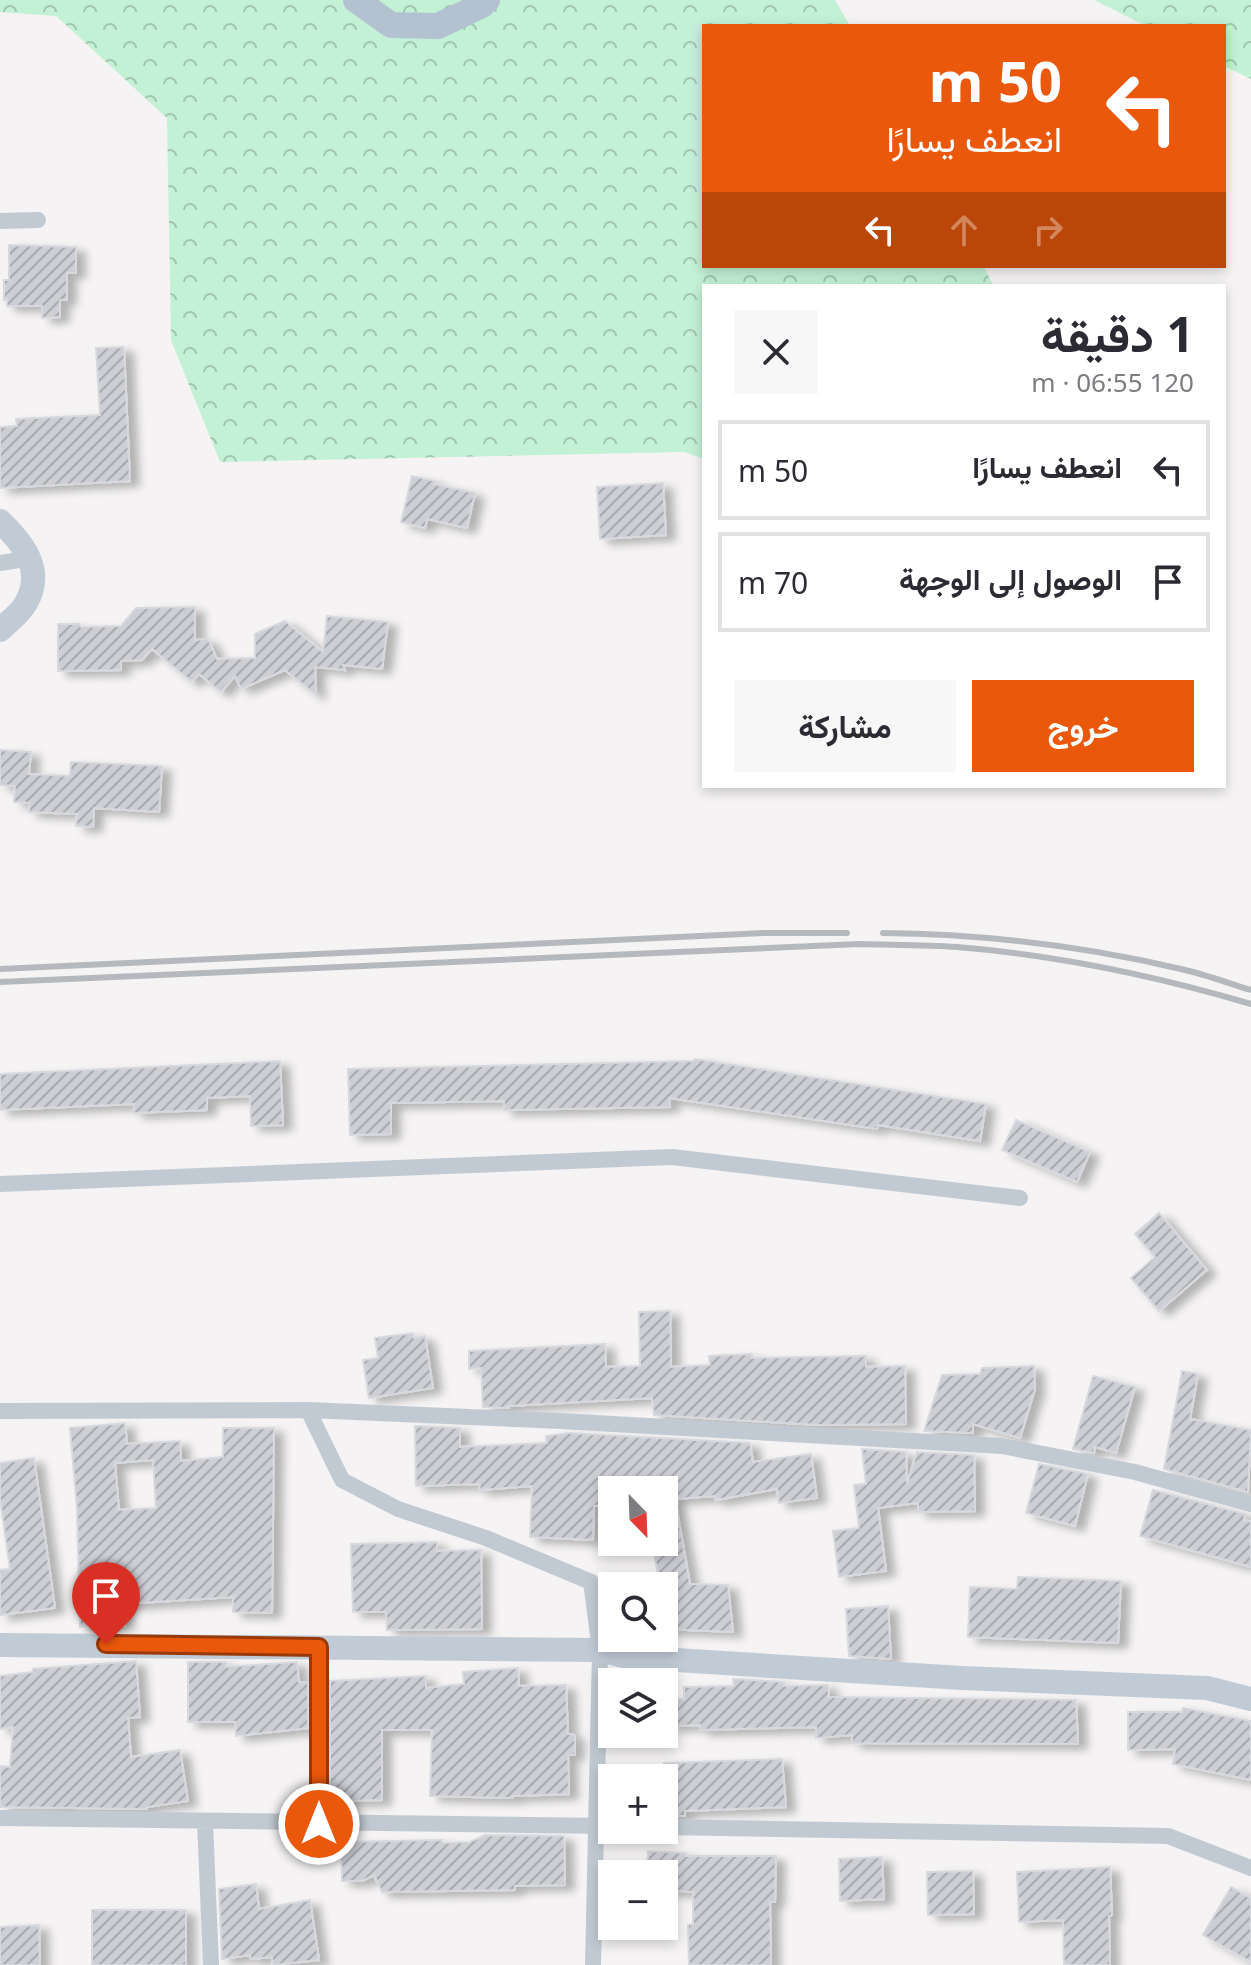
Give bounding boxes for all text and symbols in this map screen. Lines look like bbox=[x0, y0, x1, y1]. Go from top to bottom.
text: 50 m bbox=[929, 42, 1062, 118]
icon: left bbox=[1090, 56, 1194, 160]
text: انعطف يسارًا bbox=[886, 114, 1062, 163]
icon: left bbox=[858, 208, 902, 252]
icon: ahead bbox=[942, 208, 986, 252]
icon: right bbox=[1026, 208, 1070, 252]
text: 1 دقيقة bbox=[1041, 301, 1194, 366]
button: close bbox=[734, 310, 818, 394]
text: 120 m · 06:55 bbox=[1031, 364, 1194, 400]
text: انعطف يسارًا bbox=[972, 446, 1122, 487]
icon: left bbox=[1146, 448, 1190, 492]
text: 50 m bbox=[738, 450, 808, 491]
text: الوصول إلى الوجهة bbox=[899, 558, 1122, 599]
icon: arrive bbox=[1146, 560, 1190, 604]
text: 70 m bbox=[738, 562, 808, 603]
button: مشاركة bbox=[734, 680, 956, 772]
button: خروج bbox=[972, 680, 1194, 772]
north arrow bbox=[598, 1476, 678, 1556]
map controls bbox=[598, 1476, 678, 1940]
pin bbox=[72, 1562, 140, 1644]
button: search bbox=[598, 1572, 678, 1652]
icon: arrive bbox=[84, 1574, 128, 1618]
button: layers bbox=[598, 1668, 678, 1748]
button: + bbox=[598, 1764, 678, 1844]
position arrow bbox=[277, 1782, 361, 1866]
button: − bbox=[598, 1860, 678, 1940]

